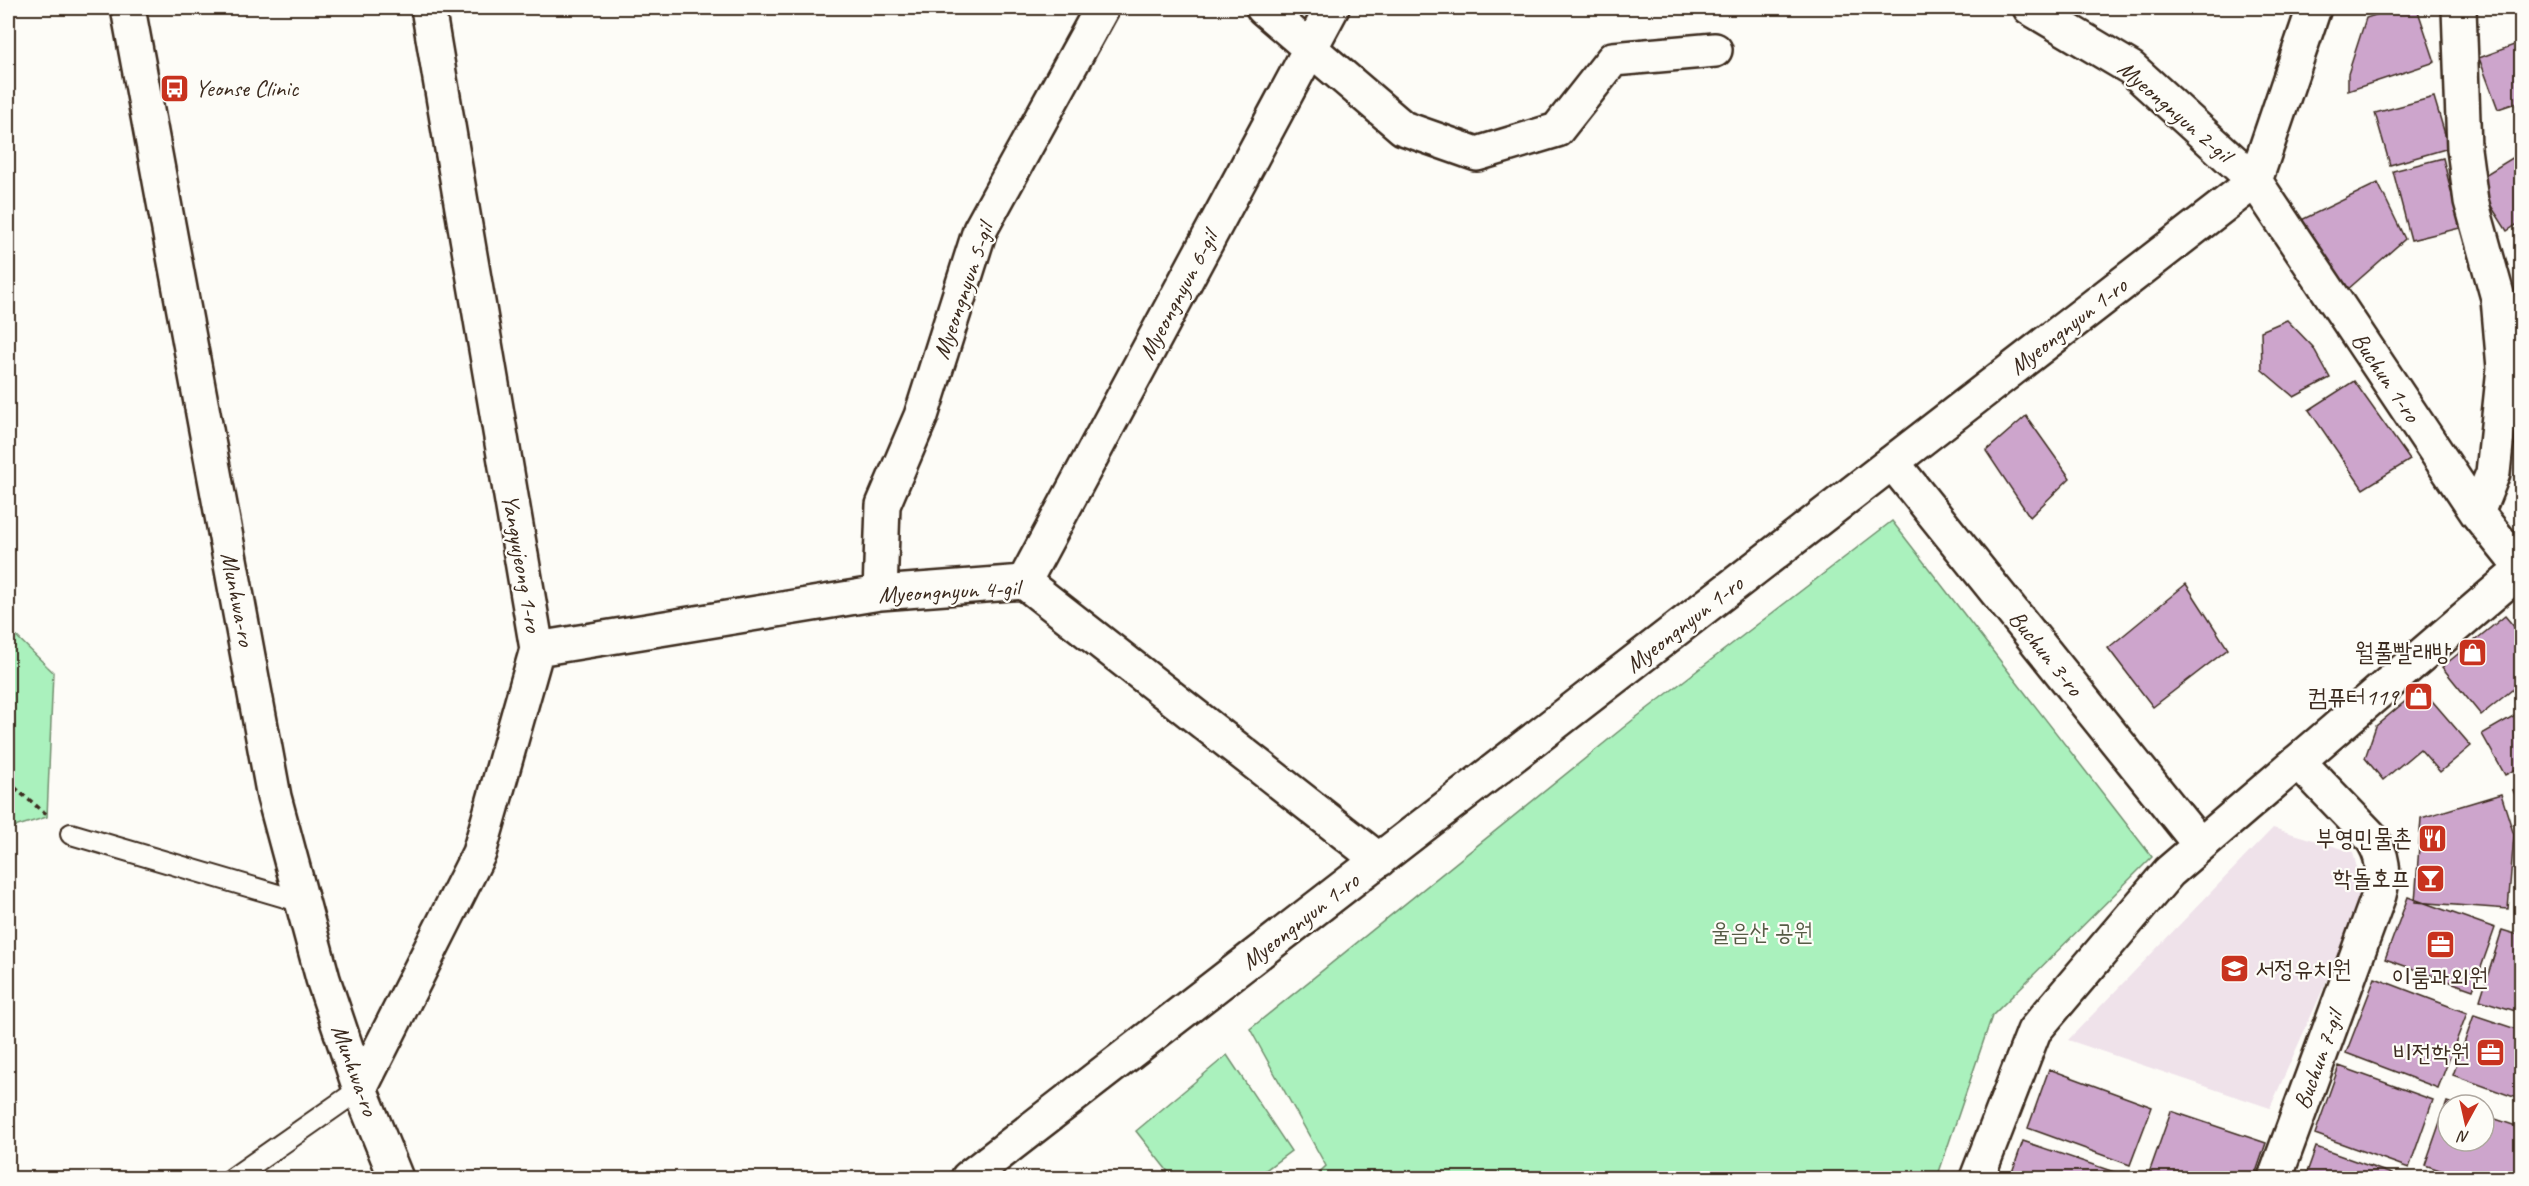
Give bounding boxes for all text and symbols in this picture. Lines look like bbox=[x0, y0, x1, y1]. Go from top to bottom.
street label: Myeongnyun 2-gil bbox=[2112, 53, 2241, 171]
bus stop icon: Yeonse Clinic bbox=[158, 72, 190, 104]
place label: Yeonse Clinic bbox=[195, 73, 300, 103]
street label: Myeongnyun 5-gil bbox=[926, 216, 1001, 363]
street label: Myeongnyun 6-gil bbox=[1132, 222, 1226, 364]
street label: Myeongnyun 1-ro bbox=[2003, 270, 2134, 381]
street label: Buchun 1-ro bbox=[2345, 326, 2428, 429]
street label: Yangyujeong 1-ro bbox=[495, 492, 549, 636]
street label: Munhwa-ro bbox=[214, 550, 262, 650]
street label: Myeongnyun 1-ro bbox=[1619, 568, 1750, 679]
street label: Myeongnyun 4-gil bbox=[878, 572, 1024, 610]
street label: Buchun 3-ro bbox=[2002, 604, 2091, 703]
shop icon: 월풀빨래방 bbox=[2456, 636, 2488, 668]
place label: 월풀빨래방 bbox=[2354, 637, 2452, 667]
shop icon: 컴퓨터119 bbox=[2403, 681, 2435, 713]
place label: 컴퓨터119 bbox=[2308, 682, 2400, 712]
restaurant icon: 부영민물촌 bbox=[2417, 822, 2449, 854]
place label: 부영민물촌 bbox=[2315, 823, 2412, 853]
bar icon: 학돌호프 bbox=[2415, 862, 2447, 894]
place label: 학돌호프 bbox=[2333, 863, 2410, 893]
street label: Myeongnyun 1-ro bbox=[1235, 865, 1366, 976]
park label: 울음산 공원 bbox=[1711, 917, 1813, 947]
office icon: 이룸과외원 bbox=[2424, 928, 2456, 960]
school or university icon: 서정유치원 bbox=[2218, 953, 2250, 985]
place label: 서정유치원 bbox=[2255, 954, 2352, 984]
place label: 이룸과외원 bbox=[2392, 962, 2488, 992]
street label: Buchun 7-gil bbox=[2286, 1003, 2351, 1113]
street label: Munhwa-ro bbox=[325, 1020, 386, 1121]
office icon: 비전학원 bbox=[2475, 1037, 2507, 1069]
place label: 비전학원 bbox=[2393, 1038, 2470, 1068]
north arrow bbox=[2436, 1093, 2496, 1153]
text: N bbox=[2455, 1126, 2470, 1147]

